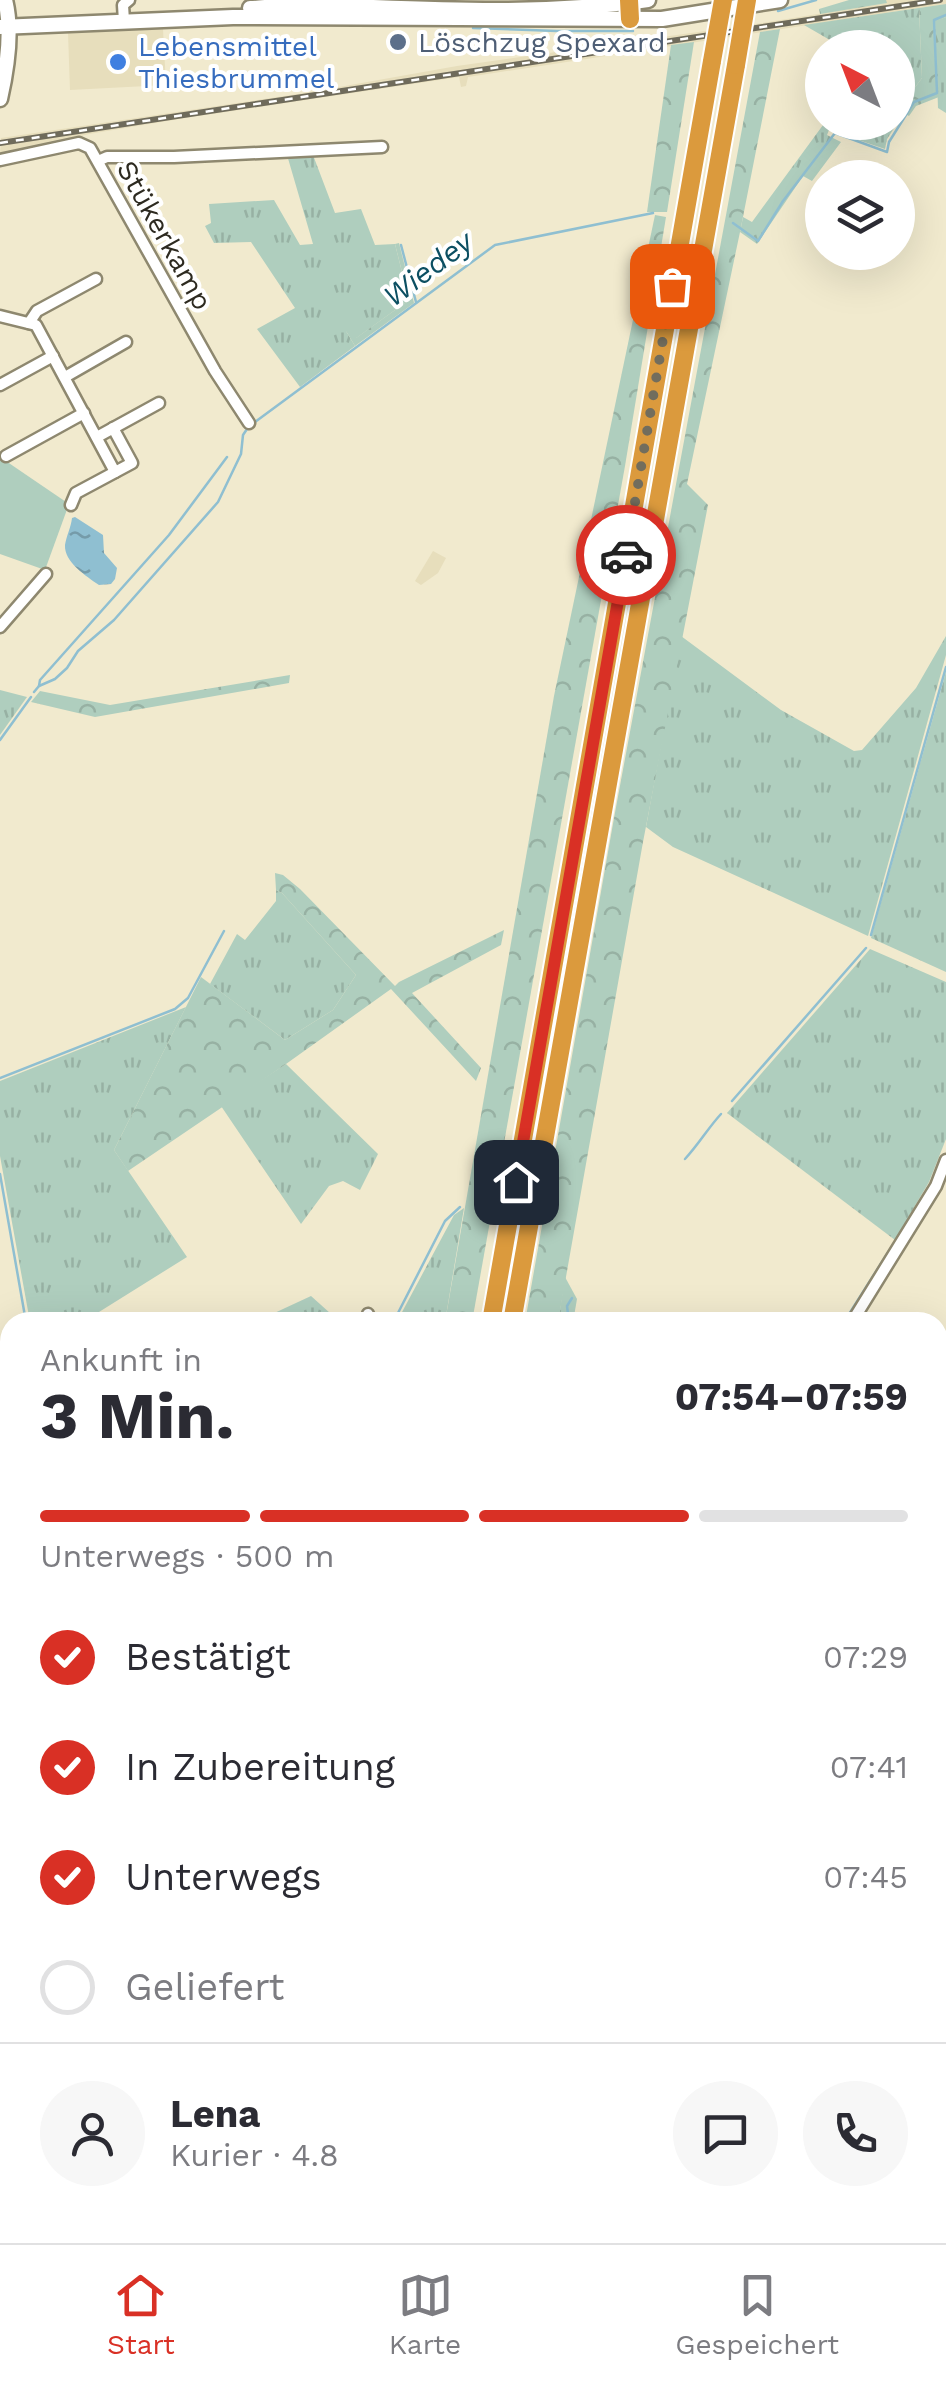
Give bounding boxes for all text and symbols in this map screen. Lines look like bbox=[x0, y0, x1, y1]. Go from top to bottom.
place label: Löschzug Spexard bbox=[418, 26, 666, 59]
place label: Lebensmittel Thiesbrummel bbox=[138, 30, 335, 95]
north arrow bbox=[805, 30, 915, 140]
map controls bbox=[805, 30, 915, 270]
marker: Löschzug Spexard bbox=[387, 31, 409, 53]
marker: Lebensmittel Thiesbrummel bbox=[107, 51, 129, 73]
street label: Stükerkamp bbox=[110, 155, 219, 316]
button: layers bbox=[805, 160, 915, 270]
water label: Wiedey bbox=[376, 223, 481, 314]
pin bbox=[630, 244, 715, 329]
icon: bag bbox=[645, 259, 700, 314]
courier bbox=[576, 505, 676, 605]
icon: car bbox=[599, 528, 654, 583]
pin bbox=[474, 1140, 559, 1225]
icon: home bbox=[489, 1155, 544, 1210]
text: Ankunft in bbox=[40, 1341, 202, 1379]
text: 07:54–07:59 bbox=[675, 1375, 908, 1419]
text: 3 Min. bbox=[40, 1378, 234, 1454]
text: Unterwegs · 500 m bbox=[40, 1537, 335, 1575]
icon: check bbox=[40, 1630, 95, 1685]
text: Bestätigt bbox=[125, 1635, 291, 1679]
text: 07:29 bbox=[823, 1638, 908, 1676]
icon: check bbox=[40, 1740, 95, 1795]
text: In Zubereitung bbox=[125, 1745, 395, 1789]
text: 07:41 bbox=[830, 1748, 908, 1786]
icon: check bbox=[40, 1850, 95, 1905]
text: Unterwegs bbox=[125, 1855, 322, 1899]
text: 07:45 bbox=[823, 1858, 908, 1896]
text: Geliefert bbox=[125, 1965, 285, 2009]
button: person bbox=[40, 2081, 145, 2186]
button: chat bbox=[673, 2081, 778, 2186]
button: phone bbox=[803, 2081, 908, 2186]
text: Lena bbox=[170, 2092, 260, 2136]
text: Kurier · 4.8 bbox=[170, 2136, 339, 2174]
tab: Start bbox=[107, 2268, 175, 2361]
tab: Karte bbox=[389, 2268, 461, 2361]
tab: Gespeichert bbox=[675, 2268, 839, 2361]

